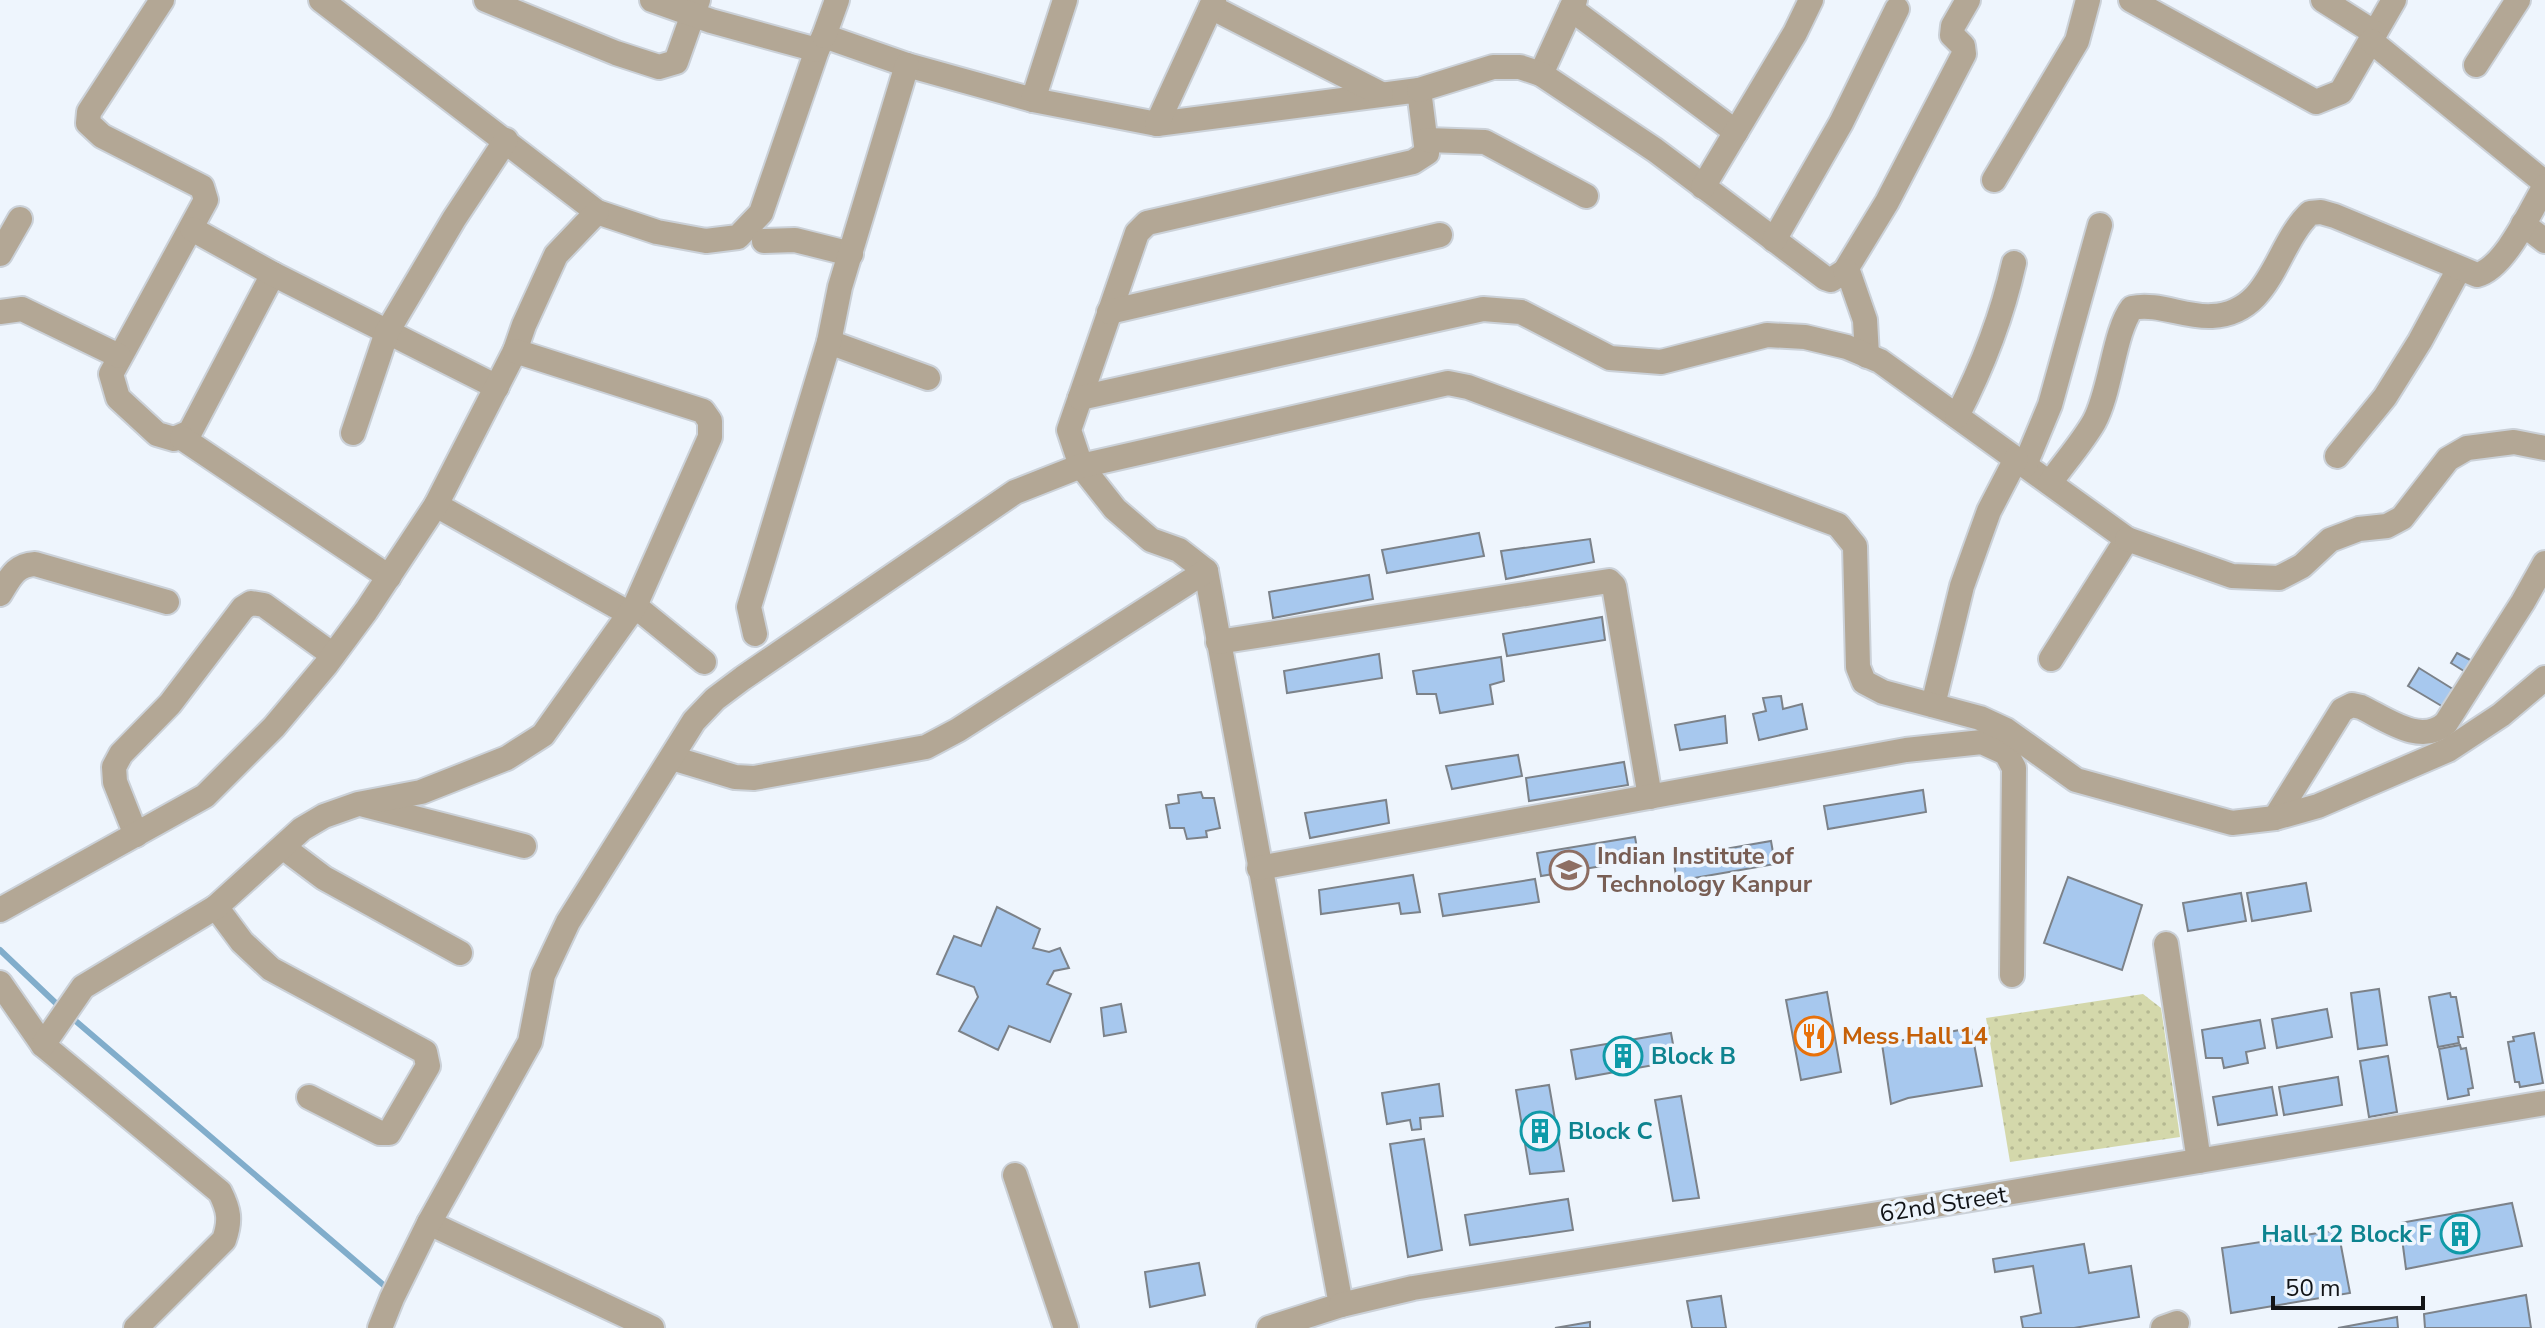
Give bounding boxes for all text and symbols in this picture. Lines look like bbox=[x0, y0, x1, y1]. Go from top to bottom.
place label: Indian Institute of Technology Kanpur bbox=[1597, 840, 1813, 900]
school or university icon: Indian Institute of Technology Kanpur bbox=[1548, 849, 1590, 891]
restaurant icon: Mess Hall 14 bbox=[1793, 1015, 1835, 1057]
place label: Mess Hall 14 bbox=[1842, 1020, 1988, 1052]
building icon: Block B bbox=[1602, 1035, 1644, 1077]
place label: Block B bbox=[1651, 1040, 1736, 1072]
building icon: Block C bbox=[1519, 1110, 1561, 1152]
place label: Block C bbox=[1568, 1115, 1653, 1147]
street label: 62nd Street bbox=[1877, 1178, 2009, 1230]
building icon: Hall 12 Block F bbox=[2439, 1213, 2481, 1255]
place label: Hall 12 Block F bbox=[2261, 1218, 2432, 1250]
scale bar bbox=[2273, 1260, 2423, 1310]
text: 50 m bbox=[2285, 1272, 2341, 1304]

